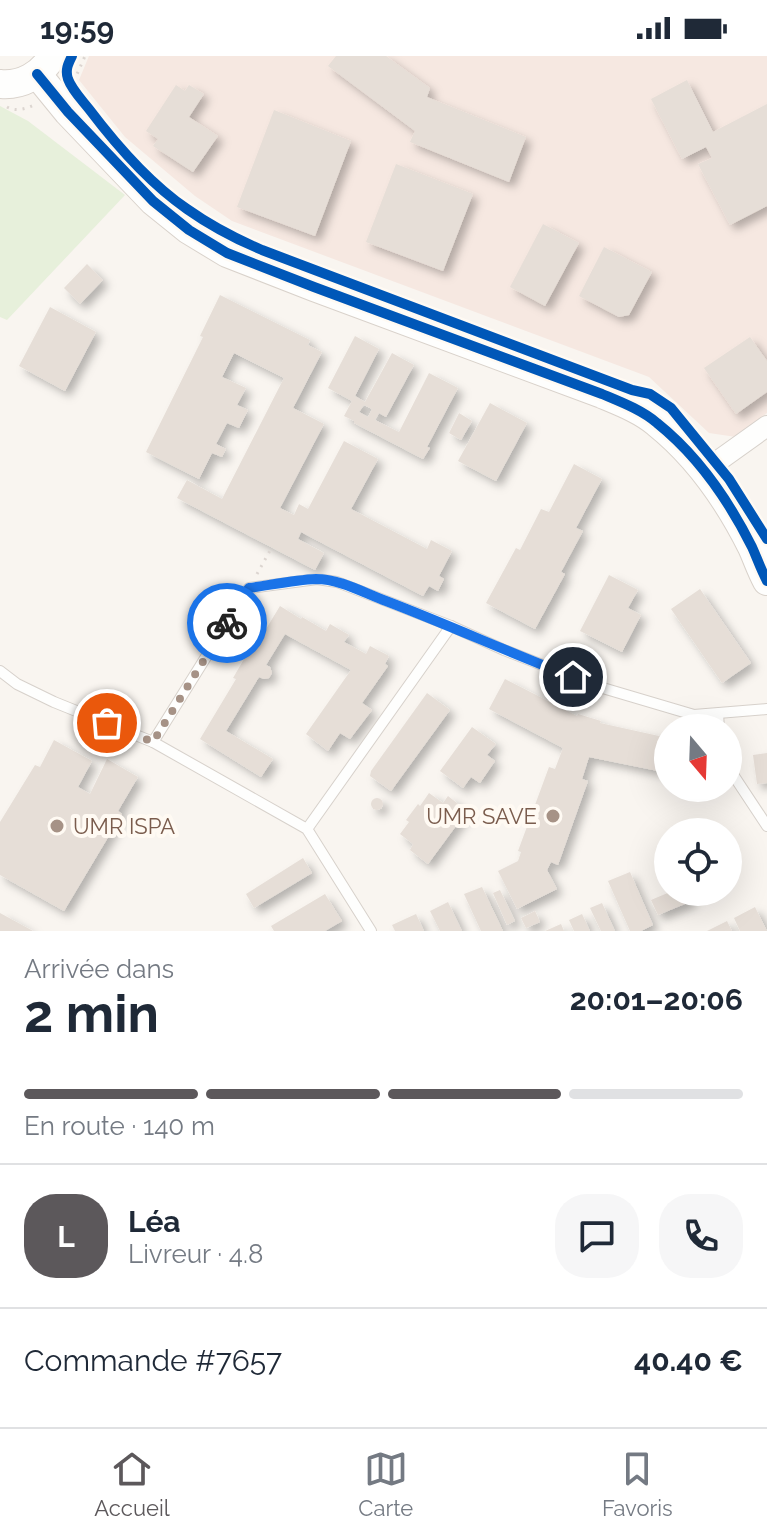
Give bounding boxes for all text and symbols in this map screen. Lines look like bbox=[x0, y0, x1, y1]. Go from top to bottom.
text: 19:59 bbox=[40, 11, 114, 46]
courier bbox=[187, 583, 267, 663]
icon: bike bbox=[205, 601, 249, 645]
pin bbox=[539, 643, 607, 711]
icon: home bbox=[551, 655, 595, 699]
pin bbox=[73, 689, 141, 757]
icon: bag bbox=[85, 701, 129, 745]
north arrow bbox=[654, 714, 742, 802]
map controls bbox=[654, 714, 742, 906]
place label: UMR SAVE bbox=[426, 803, 537, 829]
marker: UMR SAVE bbox=[544, 807, 562, 825]
place label: UMR ISPA bbox=[73, 813, 175, 839]
marker: UMR ISPA bbox=[48, 817, 66, 835]
button: locate bbox=[654, 818, 742, 906]
text: Arrivée dans bbox=[24, 954, 174, 984]
text: 20:01–20:06 bbox=[570, 982, 743, 1017]
text: 2 min bbox=[24, 983, 159, 1044]
text: En route · 140 m bbox=[24, 1111, 215, 1141]
button: chat bbox=[555, 1194, 639, 1278]
button: phone bbox=[659, 1194, 743, 1278]
text: Léa bbox=[128, 1204, 181, 1239]
text: L bbox=[57, 1219, 75, 1254]
text: Livreur · 4.8 bbox=[128, 1239, 263, 1269]
text: Commande #7657 bbox=[24, 1343, 282, 1378]
text: 40.40 € bbox=[634, 1343, 743, 1378]
tab: Accueil bbox=[94, 1447, 170, 1521]
tab: Carte bbox=[358, 1447, 413, 1521]
tab: Favoris bbox=[602, 1447, 673, 1521]

